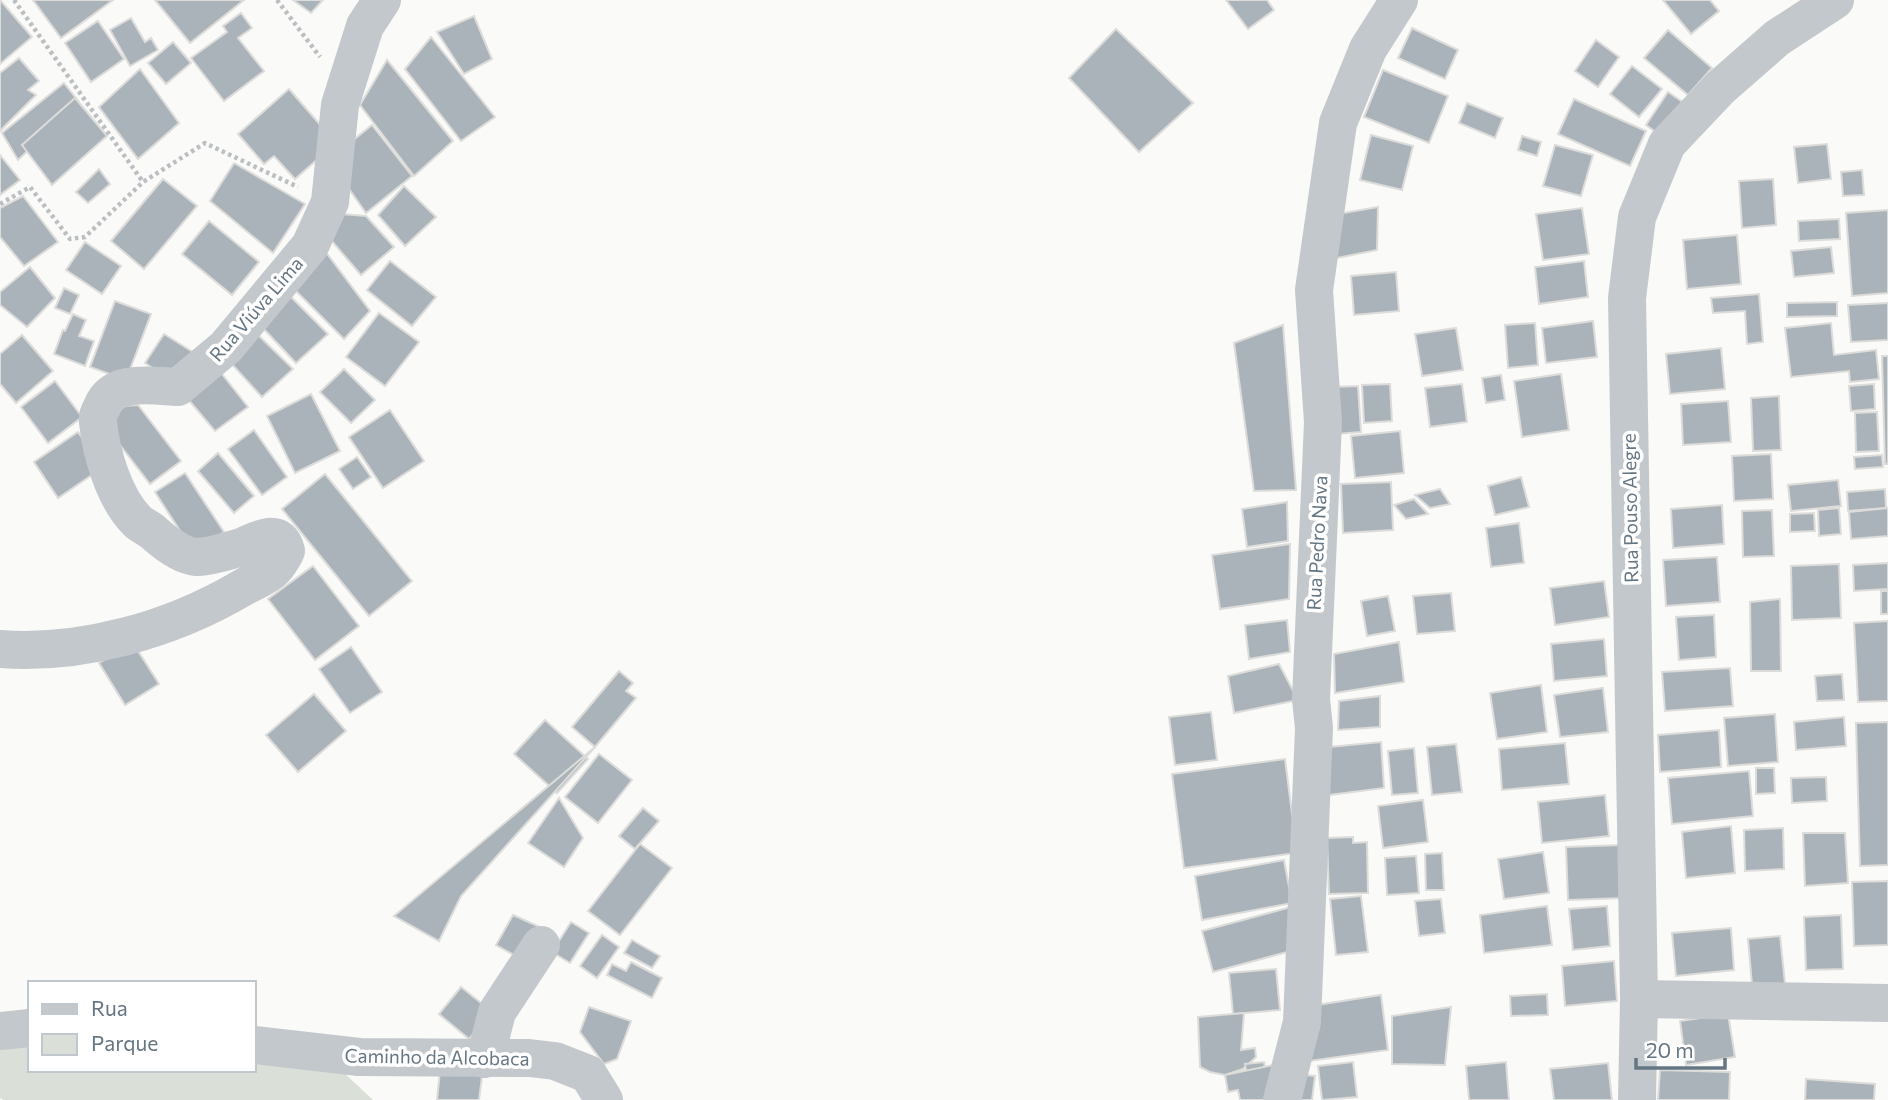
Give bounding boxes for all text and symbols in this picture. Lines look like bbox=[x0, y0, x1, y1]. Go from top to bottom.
street label: Rua Viúva Lima bbox=[204, 252, 307, 366]
street label: Rua Pouso Alegre bbox=[1617, 433, 1642, 583]
street label: Rua Pedro Nava bbox=[1301, 475, 1332, 611]
legend bbox=[28, 981, 256, 1072]
text: Rua bbox=[91, 995, 128, 1020]
scale bar bbox=[1636, 1026, 1725, 1070]
text: Parque bbox=[91, 1030, 158, 1055]
text: 20 m bbox=[1646, 1037, 1694, 1062]
street label: Caminho da Alcobaca bbox=[344, 1043, 530, 1070]

